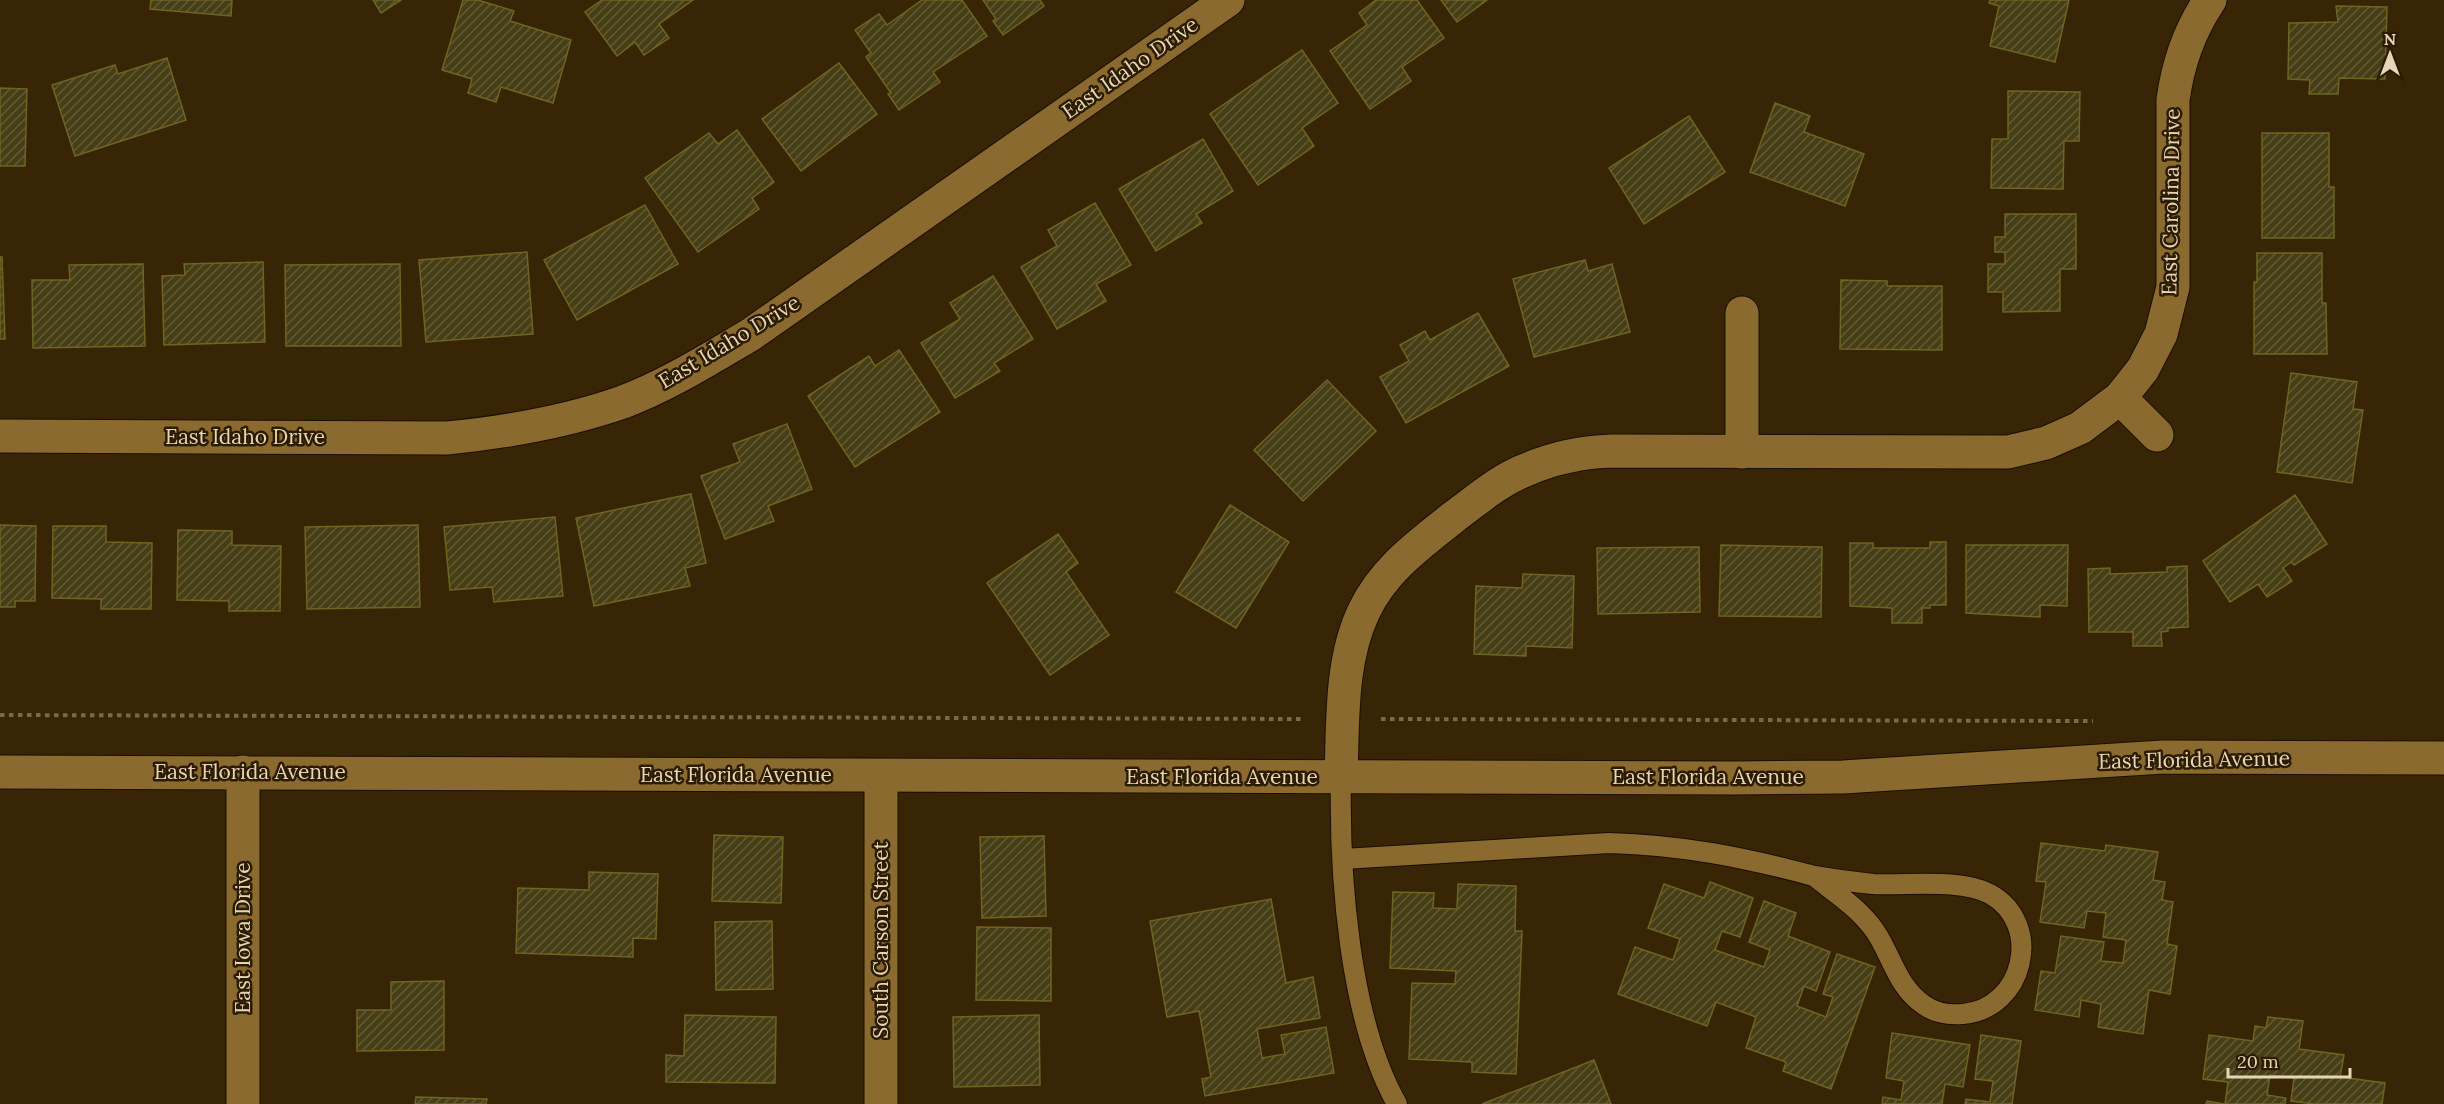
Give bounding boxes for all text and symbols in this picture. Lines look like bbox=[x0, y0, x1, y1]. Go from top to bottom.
street label: East Idaho Drive bbox=[1056, 11, 1203, 125]
north arrow bbox=[2360, 24, 2420, 84]
text: N bbox=[2384, 29, 2396, 49]
street label: East Carolina Drive bbox=[2155, 108, 2186, 296]
street label: East Idaho Drive bbox=[653, 289, 804, 394]
street label: East Idaho Drive bbox=[165, 423, 325, 450]
street label: East Florida Avenue bbox=[2098, 744, 2290, 775]
street label: East Florida Avenue bbox=[154, 758, 346, 785]
street label: East Florida Avenue bbox=[640, 761, 832, 788]
street label: East Florida Avenue bbox=[1126, 763, 1318, 790]
street label: East Florida Avenue bbox=[1612, 763, 1804, 790]
street label: South Carson Street bbox=[867, 840, 894, 1039]
street label: East Iowa Drive bbox=[229, 862, 256, 1014]
scale bar bbox=[2228, 1041, 2350, 1079]
text: 20 m bbox=[2237, 1050, 2279, 1073]

